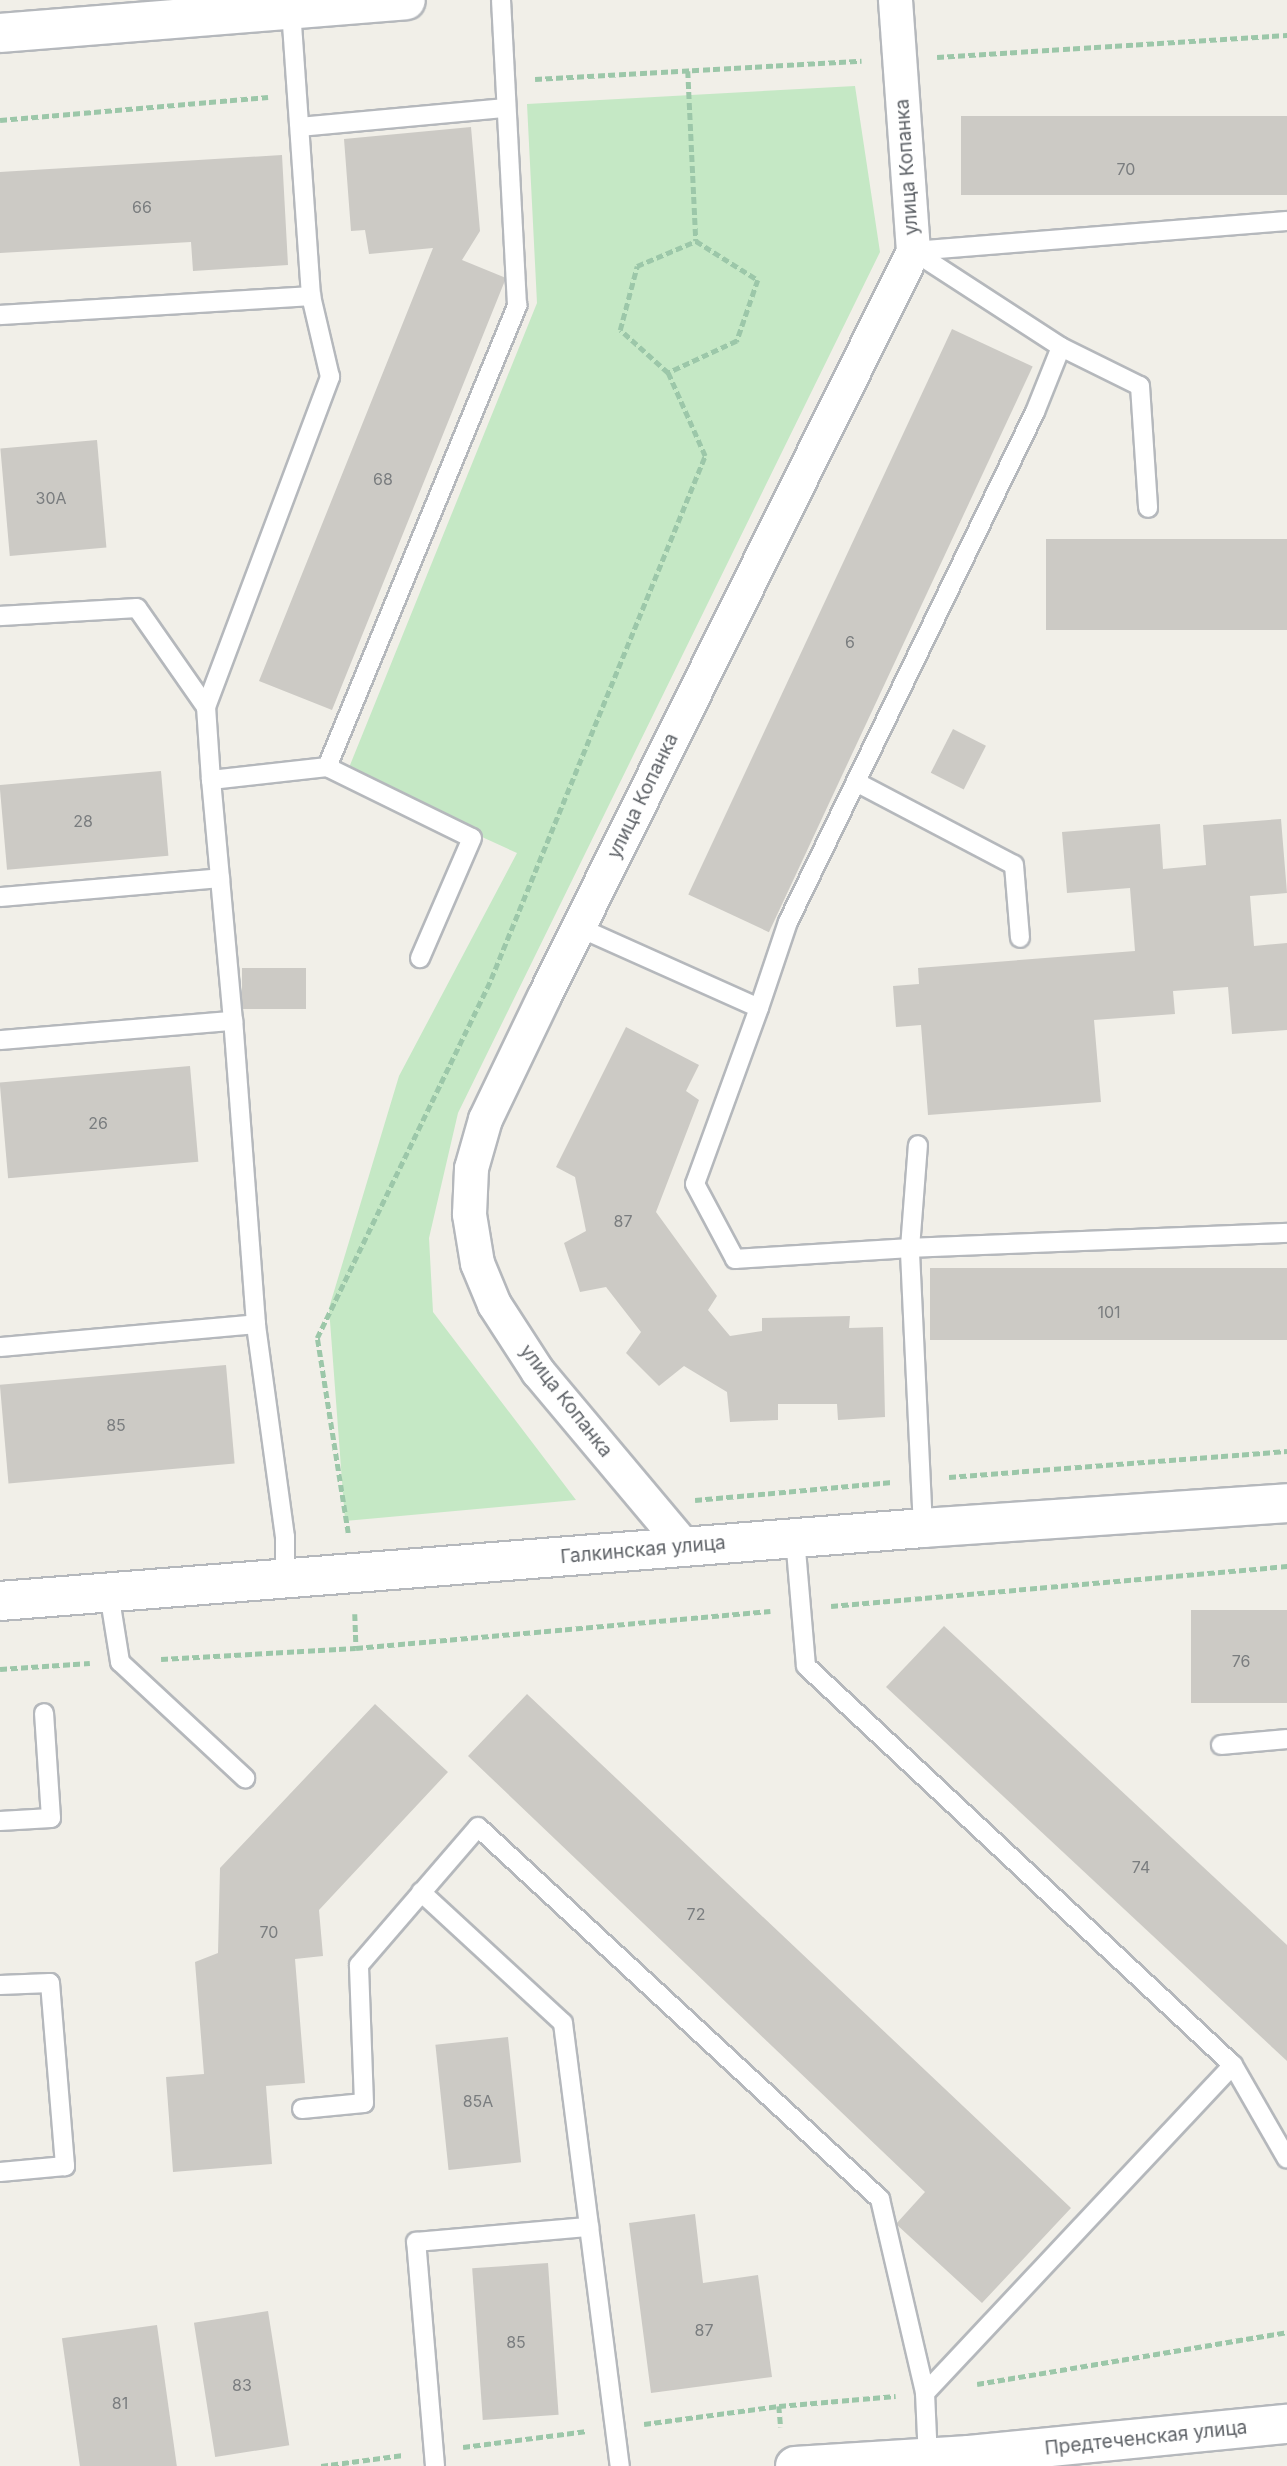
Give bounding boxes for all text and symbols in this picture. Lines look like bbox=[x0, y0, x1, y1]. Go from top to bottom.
street label: улица Копанка bbox=[891, 98, 923, 236]
house number: 70 bbox=[1117, 159, 1135, 179]
house number: 66 bbox=[132, 197, 152, 217]
house number: 68 bbox=[373, 469, 393, 489]
house number: 30А bbox=[35, 488, 67, 508]
house number: 6 bbox=[845, 632, 855, 652]
street label: улица Копанка bbox=[603, 730, 683, 862]
house number: 28 bbox=[73, 811, 93, 831]
house number: 26 bbox=[88, 1113, 108, 1133]
house number: 87 bbox=[614, 1211, 632, 1231]
house number: 101 bbox=[1097, 1302, 1121, 1322]
street label: улица Копанка bbox=[515, 1340, 617, 1462]
house number: 85 bbox=[106, 1415, 126, 1435]
street label: Галкинская улица bbox=[559, 1531, 727, 1569]
house number: 76 bbox=[1232, 1651, 1250, 1671]
house number: 74 bbox=[1132, 1857, 1150, 1877]
house number: 72 bbox=[687, 1904, 705, 1924]
house number: 70 bbox=[260, 1922, 278, 1942]
house number: 85А bbox=[463, 2091, 493, 2111]
house number: 87 bbox=[695, 2320, 713, 2340]
house number: 85 bbox=[506, 2332, 526, 2352]
house number: 83 bbox=[232, 2375, 252, 2395]
house number: 81 bbox=[112, 2393, 128, 2413]
street label: Предтеченская улица bbox=[1044, 2416, 1248, 2460]

